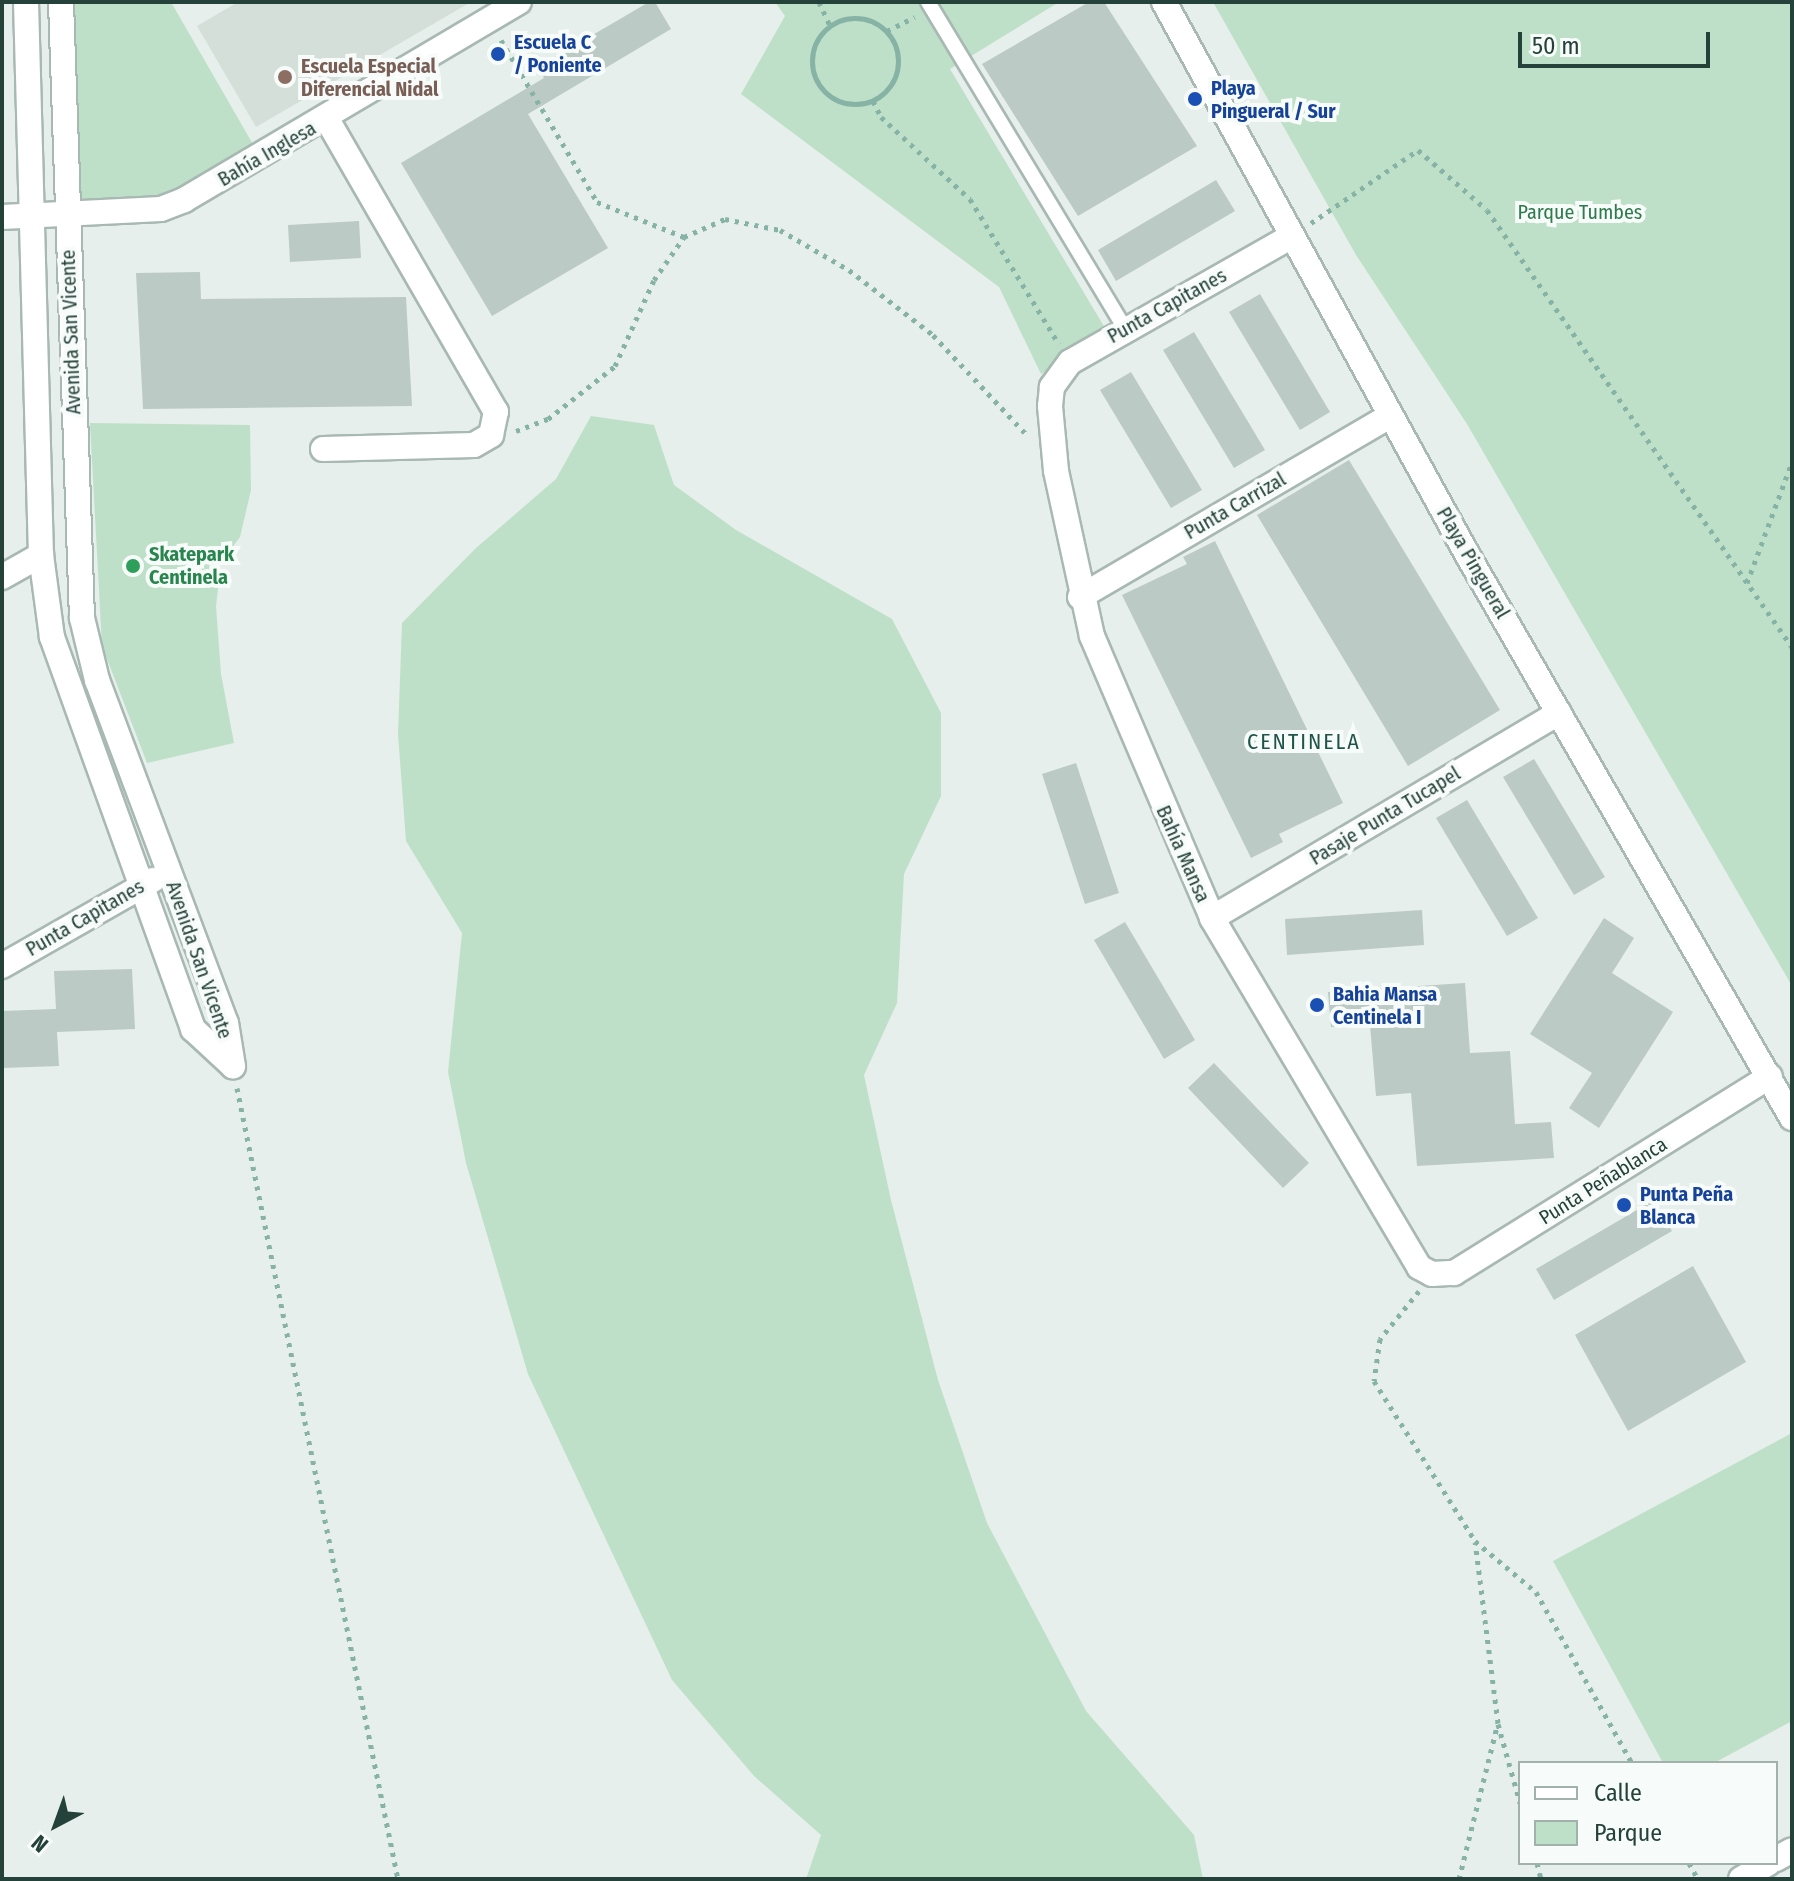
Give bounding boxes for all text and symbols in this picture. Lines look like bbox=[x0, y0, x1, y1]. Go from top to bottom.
scale bar bbox=[1522, 16, 1714, 66]
place label: Escuela C / Poniente bbox=[514, 30, 602, 77]
text: 50 m bbox=[1532, 32, 1580, 60]
marker: Escuela C / Poniente bbox=[489, 45, 507, 63]
place label: Escuela Especial Diferencial Nidal bbox=[301, 54, 438, 101]
marker: Escuela Especial Diferencial Nidal bbox=[276, 68, 294, 86]
place label: Playa Pingueral / Sur bbox=[1211, 76, 1335, 123]
marker: Playa Pingueral / Sur bbox=[1186, 90, 1204, 108]
street label: Bahía Inglesa bbox=[214, 116, 320, 192]
park label: Parque Tumbes bbox=[1518, 200, 1642, 224]
street label: Avenida San Vicente bbox=[56, 249, 86, 415]
street label: Punta Capitanes bbox=[1103, 263, 1231, 349]
street label: Punta Carrizal bbox=[1180, 467, 1290, 545]
street label: Playa Pingueral bbox=[1431, 503, 1515, 623]
place label: Skatepark Centinela bbox=[149, 542, 234, 589]
marker: Skatepark Centinela bbox=[124, 557, 142, 575]
district label: CENTINELA bbox=[1247, 729, 1361, 755]
street label: Pasaje Punta Tucapel bbox=[1305, 762, 1465, 870]
street label: Bahía Mansa bbox=[1151, 802, 1215, 906]
street label: Punta Capitanes bbox=[22, 874, 148, 962]
street label: Avenida San Vicente bbox=[161, 878, 237, 1042]
place label: Bahia Mansa Centinela I bbox=[1333, 982, 1437, 1029]
marker: Bahia Mansa Centinela I bbox=[1308, 996, 1326, 1014]
street label: Punta Peñablanca bbox=[1535, 1132, 1671, 1230]
place label: Punta Peña Blanca bbox=[1640, 1182, 1733, 1229]
marker: Punta Peña Blanca bbox=[1615, 1196, 1633, 1214]
legend bbox=[1518, 1761, 1778, 1865]
text: Calle bbox=[1594, 1779, 1642, 1807]
north arrow bbox=[16, 1785, 96, 1865]
text: Parque bbox=[1594, 1819, 1662, 1847]
text: N bbox=[26, 1829, 54, 1858]

